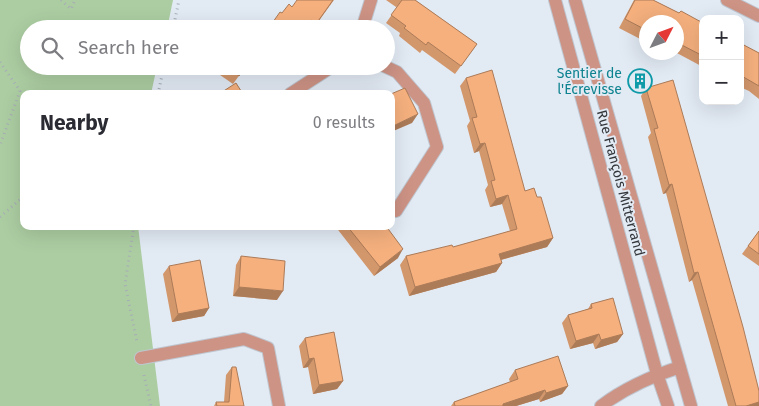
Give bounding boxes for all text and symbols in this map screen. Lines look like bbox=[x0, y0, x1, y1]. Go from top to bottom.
north arrow bbox=[639, 15, 684, 60]
map controls bbox=[699, 15, 744, 105]
button: + bbox=[699, 15, 744, 60]
search box bbox=[20, 20, 395, 75]
icon: search bbox=[38, 34, 66, 62]
text: Search here bbox=[78, 36, 179, 59]
button: − bbox=[699, 60, 744, 105]
place label: Sentier de l'Écrevisse bbox=[557, 65, 622, 98]
building icon: Sentier de l'Écrevisse bbox=[627, 68, 653, 94]
street label: Rue François Mitterrand bbox=[593, 108, 648, 258]
text: Nearby bbox=[40, 110, 108, 136]
text: 0 results bbox=[313, 113, 375, 132]

